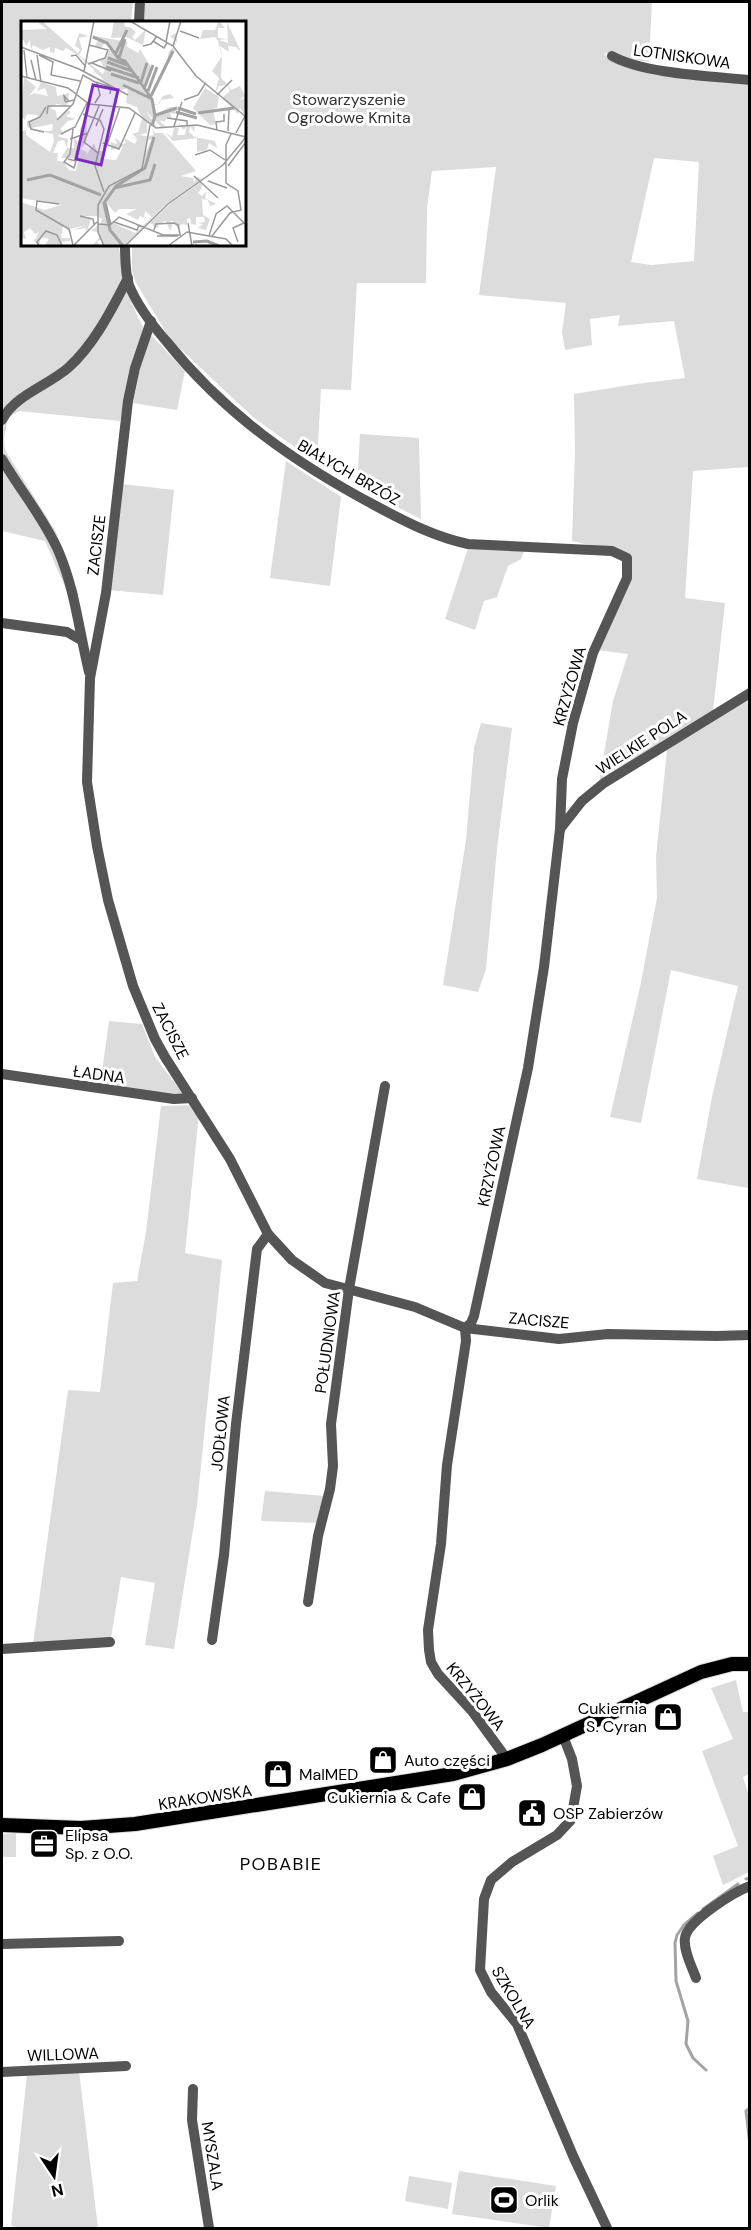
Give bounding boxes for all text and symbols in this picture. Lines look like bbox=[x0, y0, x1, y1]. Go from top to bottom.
inset map bbox=[21, 21, 246, 246]
street label: LOTNISKOWA bbox=[632, 39, 732, 74]
park label: Stowarzyszenie Ogrodowe Kmita bbox=[287, 89, 411, 128]
street label: BIAŁYCH BRZÓZ bbox=[294, 435, 404, 510]
street label: ZACISZE bbox=[82, 514, 111, 577]
street label: KRZYŻOWA bbox=[548, 643, 591, 728]
street label: WIELKIE POLA bbox=[592, 705, 691, 779]
street label: ZACISZE bbox=[147, 999, 194, 1063]
street label: ŁADNA bbox=[72, 1060, 127, 1089]
street label: KRZYŻOWA bbox=[473, 1123, 510, 1208]
street label: POŁUDNIOWA bbox=[310, 1289, 345, 1395]
street label: ZACISZE bbox=[508, 1307, 570, 1334]
street label: JODŁOWA bbox=[206, 1394, 235, 1472]
street label: KRZYŻOWA bbox=[442, 1658, 510, 1735]
place label: Cukiernia S. Cyran bbox=[578, 1698, 647, 1737]
shop icon: Cukiernia S. Cyran bbox=[652, 1701, 684, 1733]
shop icon: Auto części bbox=[367, 1744, 399, 1776]
place label: Auto części bbox=[404, 1750, 490, 1771]
shop icon: MalMED bbox=[262, 1758, 294, 1790]
place label: MalMED bbox=[299, 1764, 358, 1785]
street label: KRAKOWSKA bbox=[157, 1780, 254, 1815]
shop icon: Cukiernia & Cafe bbox=[456, 1781, 488, 1813]
place label: Cukiernia & Cafe bbox=[327, 1787, 451, 1808]
public building icon: OSP Zabierzów bbox=[516, 1797, 548, 1829]
place label: OSP Zabierzów bbox=[553, 1803, 663, 1824]
place label: Elipsa Sp. z O.O. bbox=[65, 1825, 133, 1864]
office icon: Elipsa Sp. z O.O. bbox=[28, 1828, 60, 1860]
district label: POBABIE bbox=[240, 1852, 322, 1876]
street label: SZKOLNA bbox=[487, 1962, 541, 2033]
street label: WILLOWA bbox=[27, 2043, 100, 2066]
street label: MYSZALA bbox=[197, 2120, 228, 2193]
north arrow bbox=[24, 2146, 84, 2206]
text: N bbox=[49, 2179, 65, 2202]
sports icon: Orlik bbox=[488, 2184, 520, 2216]
place label: Orlik bbox=[525, 2190, 559, 2211]

